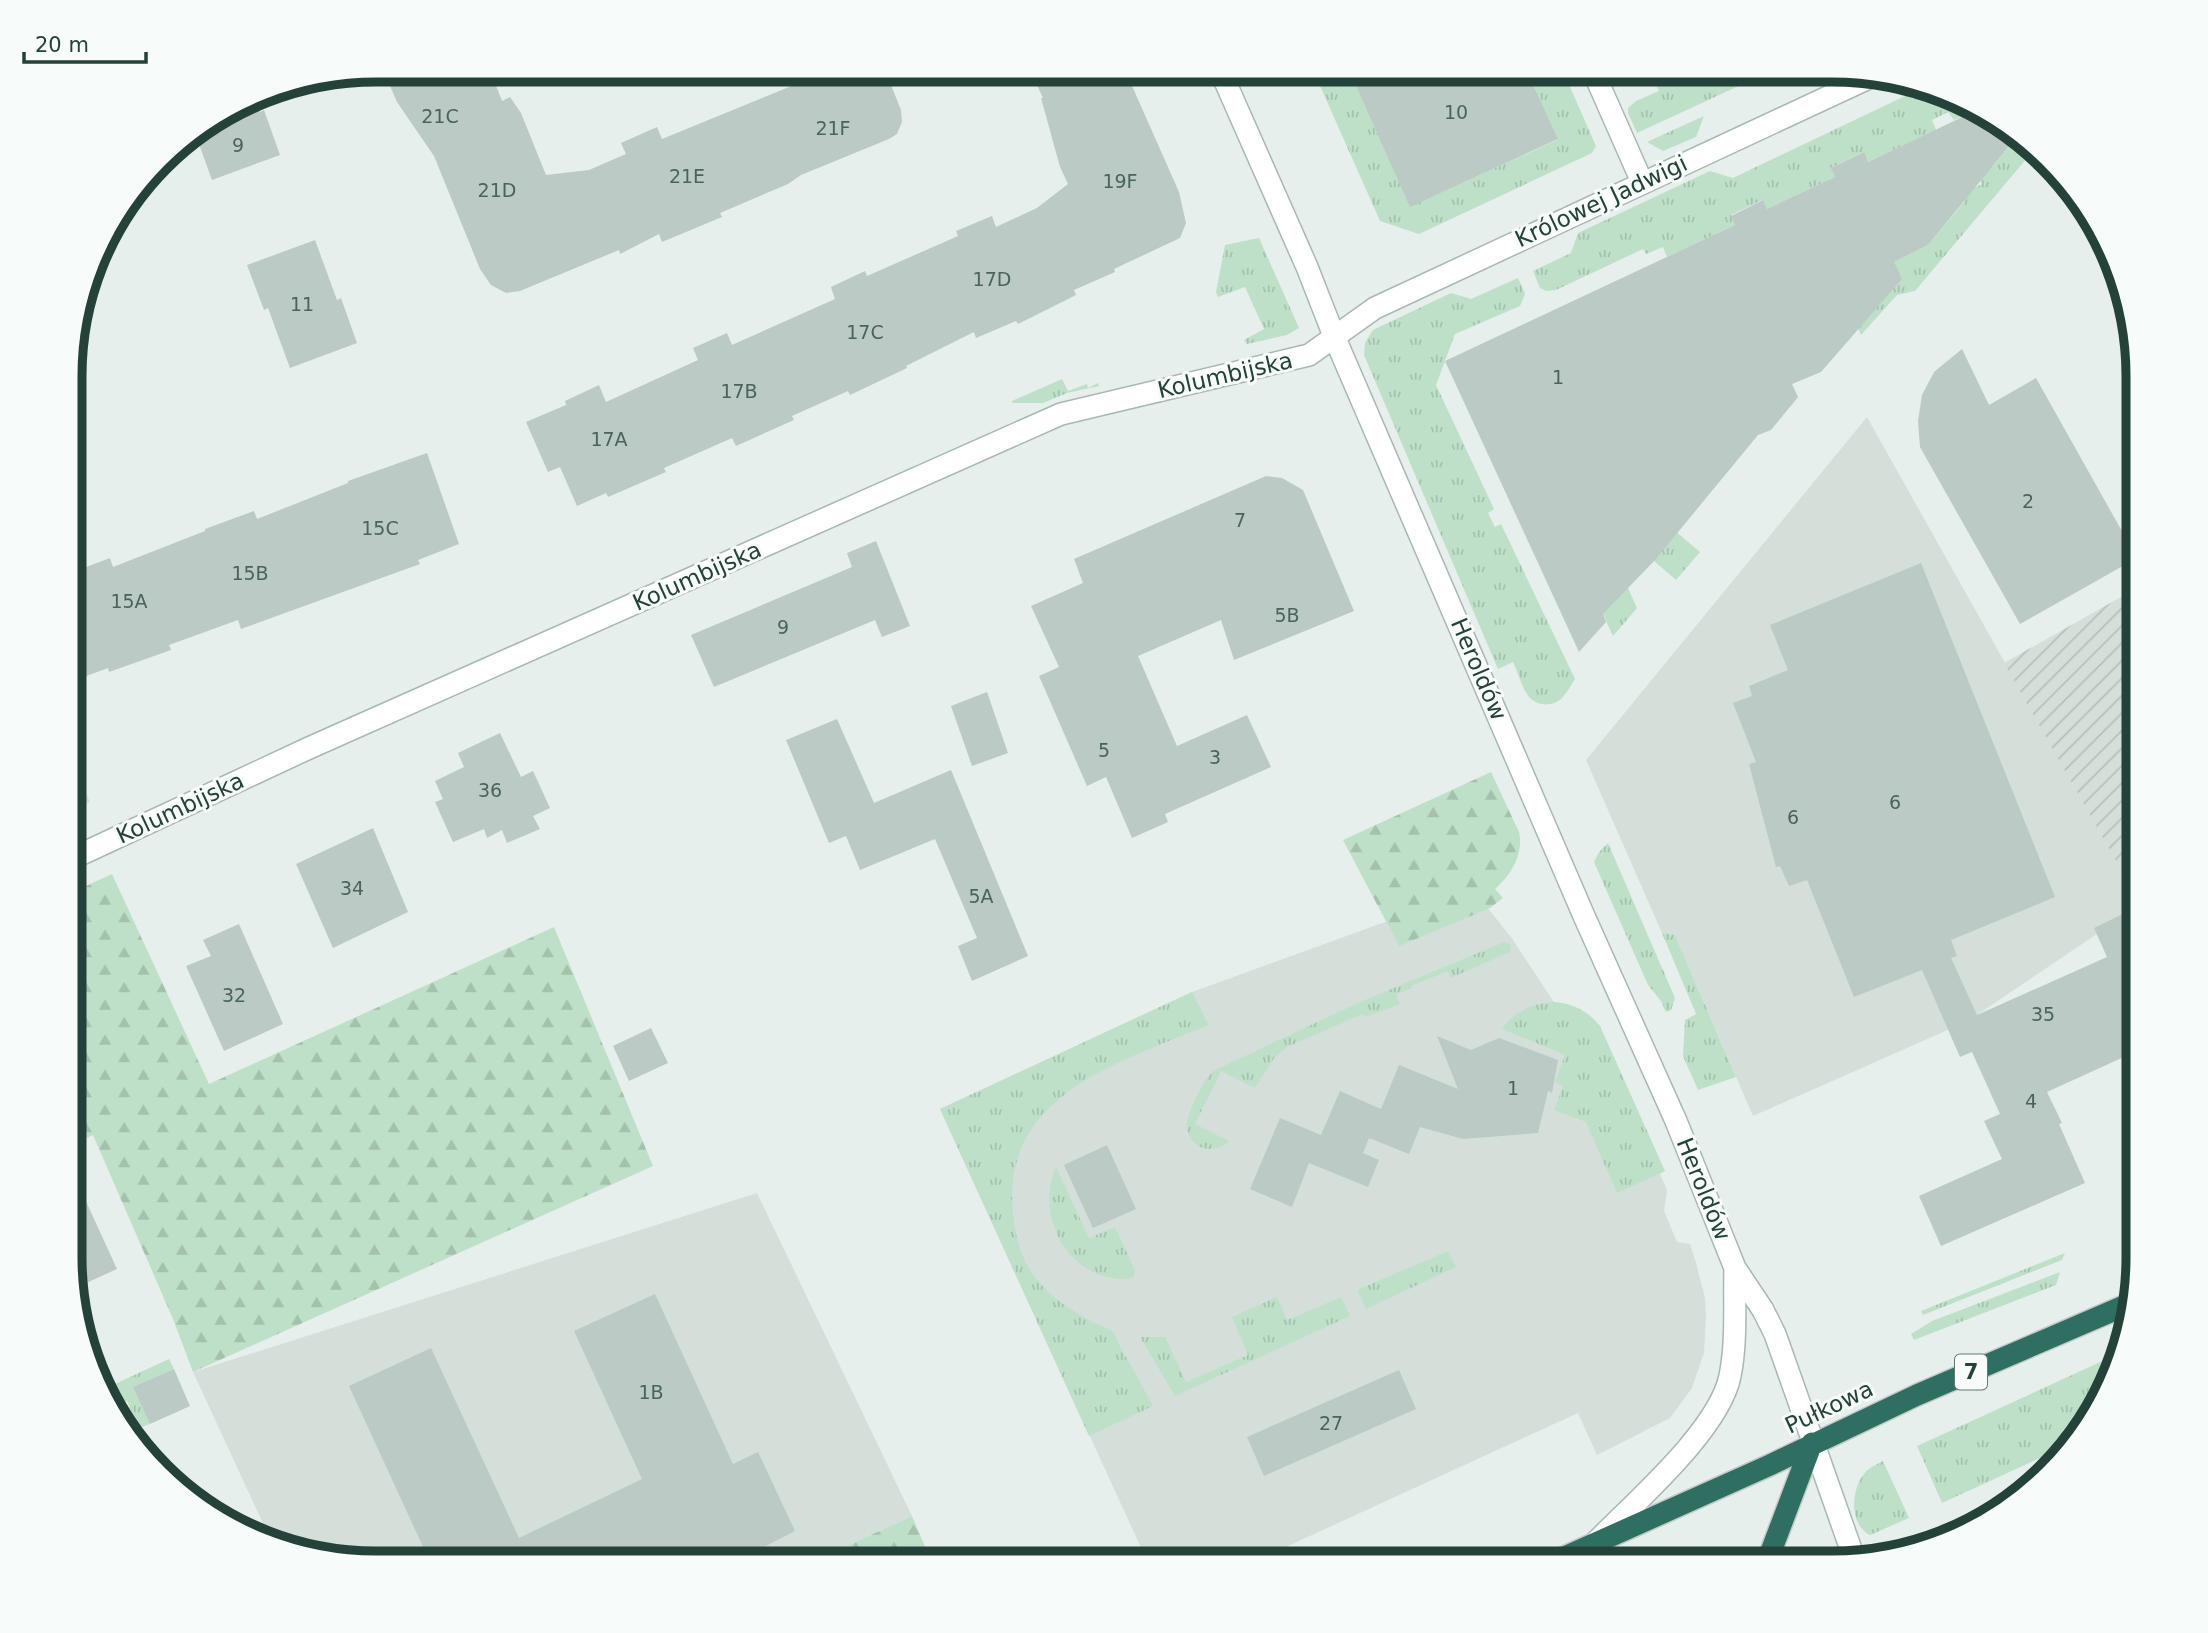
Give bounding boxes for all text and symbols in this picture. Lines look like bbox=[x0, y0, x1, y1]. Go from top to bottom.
scale bar bbox=[24, 21, 147, 65]
text: 20 m bbox=[35, 33, 89, 57]
house number: 10 bbox=[1444, 101, 1468, 123]
house number: 21C bbox=[421, 105, 459, 127]
house number: 21F bbox=[815, 117, 851, 139]
house number: 9 bbox=[232, 134, 244, 156]
street label: Królowej Jadwigi bbox=[1511, 150, 1691, 252]
house number: 21E bbox=[669, 165, 705, 187]
house number: 19F bbox=[1102, 170, 1138, 192]
house number: 21D bbox=[478, 179, 516, 201]
house number: 17D bbox=[973, 268, 1011, 290]
house number: 11 bbox=[290, 293, 314, 315]
house number: 17C bbox=[846, 321, 884, 343]
street label: Kolumbijska bbox=[1155, 347, 1295, 403]
house number: 1 bbox=[1552, 366, 1564, 388]
house number: 17B bbox=[720, 380, 758, 402]
house number: 17A bbox=[590, 428, 628, 450]
house number: 2 bbox=[2022, 490, 2034, 512]
house number: 7 bbox=[1234, 509, 1246, 531]
house number: 15C bbox=[361, 517, 399, 539]
street label: Kolumbijska bbox=[629, 536, 765, 616]
house number: 15B bbox=[231, 562, 269, 584]
house number: 15A bbox=[110, 590, 148, 612]
house number: 5B bbox=[1274, 604, 1300, 626]
street label: Heroldów bbox=[1446, 614, 1512, 724]
house number: 9 bbox=[777, 616, 789, 638]
house number: 5 bbox=[1098, 739, 1110, 761]
house number: 3 bbox=[1209, 746, 1221, 768]
street label: Kolumbijska bbox=[112, 767, 248, 849]
house number: 36 bbox=[478, 779, 502, 801]
house number: 6 bbox=[1889, 791, 1901, 813]
house number: 6 bbox=[1787, 806, 1799, 828]
house number: 34 bbox=[340, 877, 364, 899]
house number: 5A bbox=[968, 885, 994, 907]
house number: 32 bbox=[222, 984, 246, 1006]
house number: 35 bbox=[2031, 1003, 2055, 1025]
house number: 1 bbox=[1507, 1077, 1519, 1099]
house number: 4 bbox=[2025, 1090, 2037, 1112]
street label: Heroldów bbox=[1672, 1134, 1736, 1244]
road number: 7 bbox=[1955, 1354, 1987, 1390]
street label: Pułkowa bbox=[1781, 1375, 1877, 1439]
house number: 1B bbox=[638, 1381, 664, 1403]
house number: 27 bbox=[1319, 1412, 1343, 1434]

